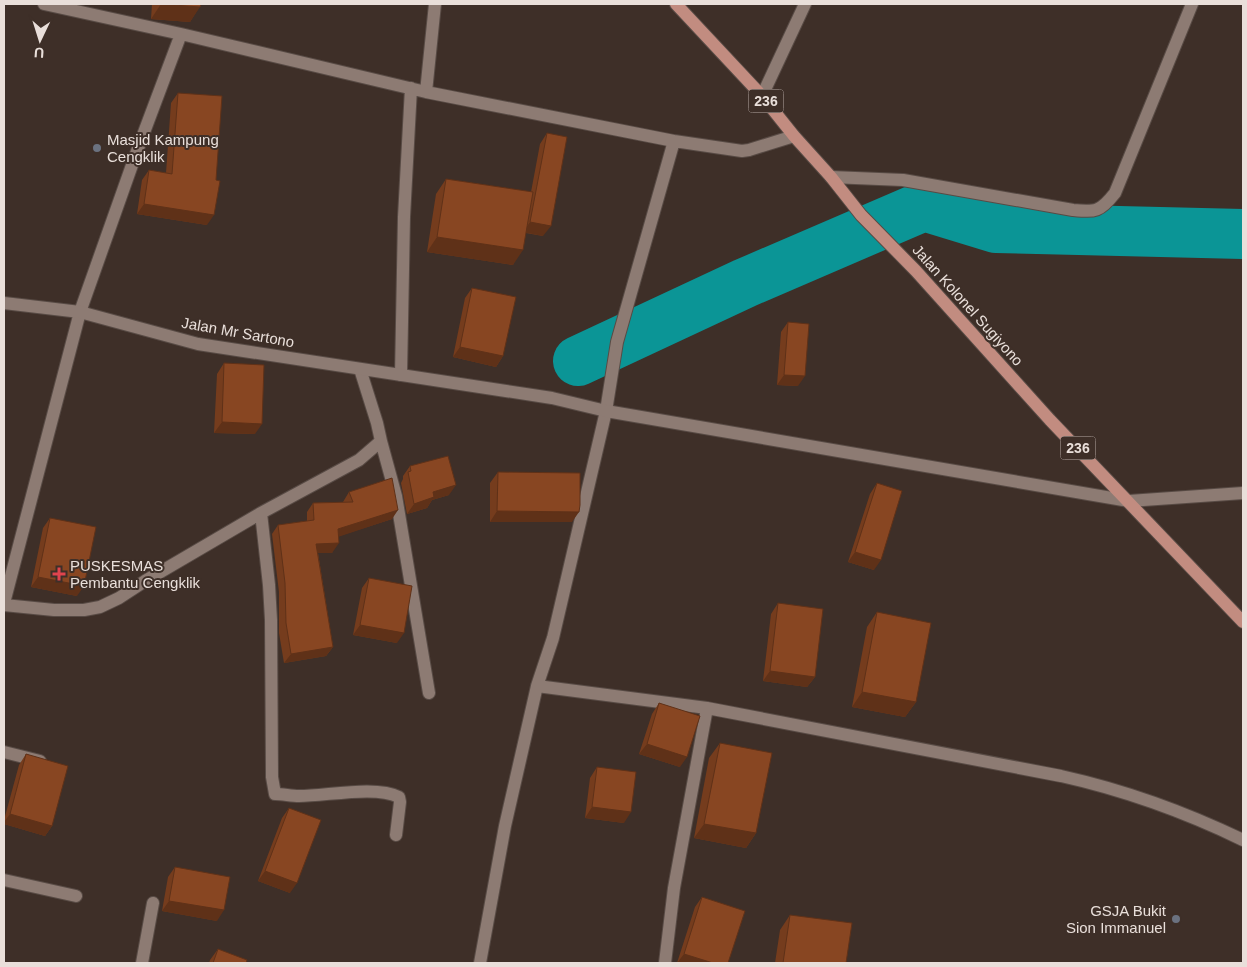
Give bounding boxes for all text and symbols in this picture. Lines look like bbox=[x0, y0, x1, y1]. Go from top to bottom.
north arrow bbox=[15, 15, 65, 65]
text: U bbox=[33, 45, 45, 61]
road number: 236 bbox=[748, 90, 784, 112]
place label: Masjid Kampung Cengklik bbox=[107, 131, 219, 165]
marker: Masjid Kampung Cengklik bbox=[91, 142, 103, 154]
street label: Jalan Kolonel Sugiyono bbox=[909, 241, 1027, 369]
street label: Jalan Mr Sartono bbox=[180, 314, 296, 350]
road number: 236 bbox=[1060, 436, 1096, 459]
place label: PUSKESMAS Pembantu Cengklik bbox=[70, 557, 201, 591]
marker: PUSKESMAS Pembantu Cengklik bbox=[52, 567, 66, 581]
place label: GSJA Bukit Sion Immanuel bbox=[1066, 902, 1167, 936]
marker: GSJA Bukit Sion Immanuel bbox=[1170, 913, 1182, 925]

